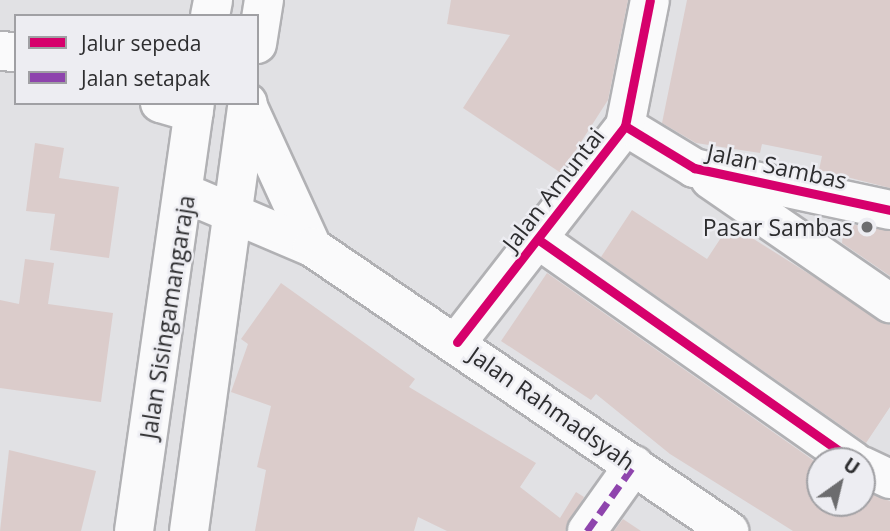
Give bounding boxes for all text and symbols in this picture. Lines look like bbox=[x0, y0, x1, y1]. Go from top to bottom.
legend bbox=[14, 14, 259, 105]
text: Jalur sepeda bbox=[81, 29, 201, 57]
text: Jalan setapak bbox=[81, 64, 210, 92]
street label: Jalan Amuntai bbox=[496, 122, 610, 256]
street label: Jalan Sambas bbox=[705, 138, 849, 194]
street label: Jalan Sisingamangaraja bbox=[134, 193, 200, 441]
place label: Pasar Sambas bbox=[703, 213, 853, 241]
marker: Pasar Sambas bbox=[859, 219, 875, 235]
street label: Jalan Rahmadsyah bbox=[464, 340, 640, 476]
north arrow bbox=[806, 447, 876, 517]
text: U bbox=[838, 451, 865, 481]

